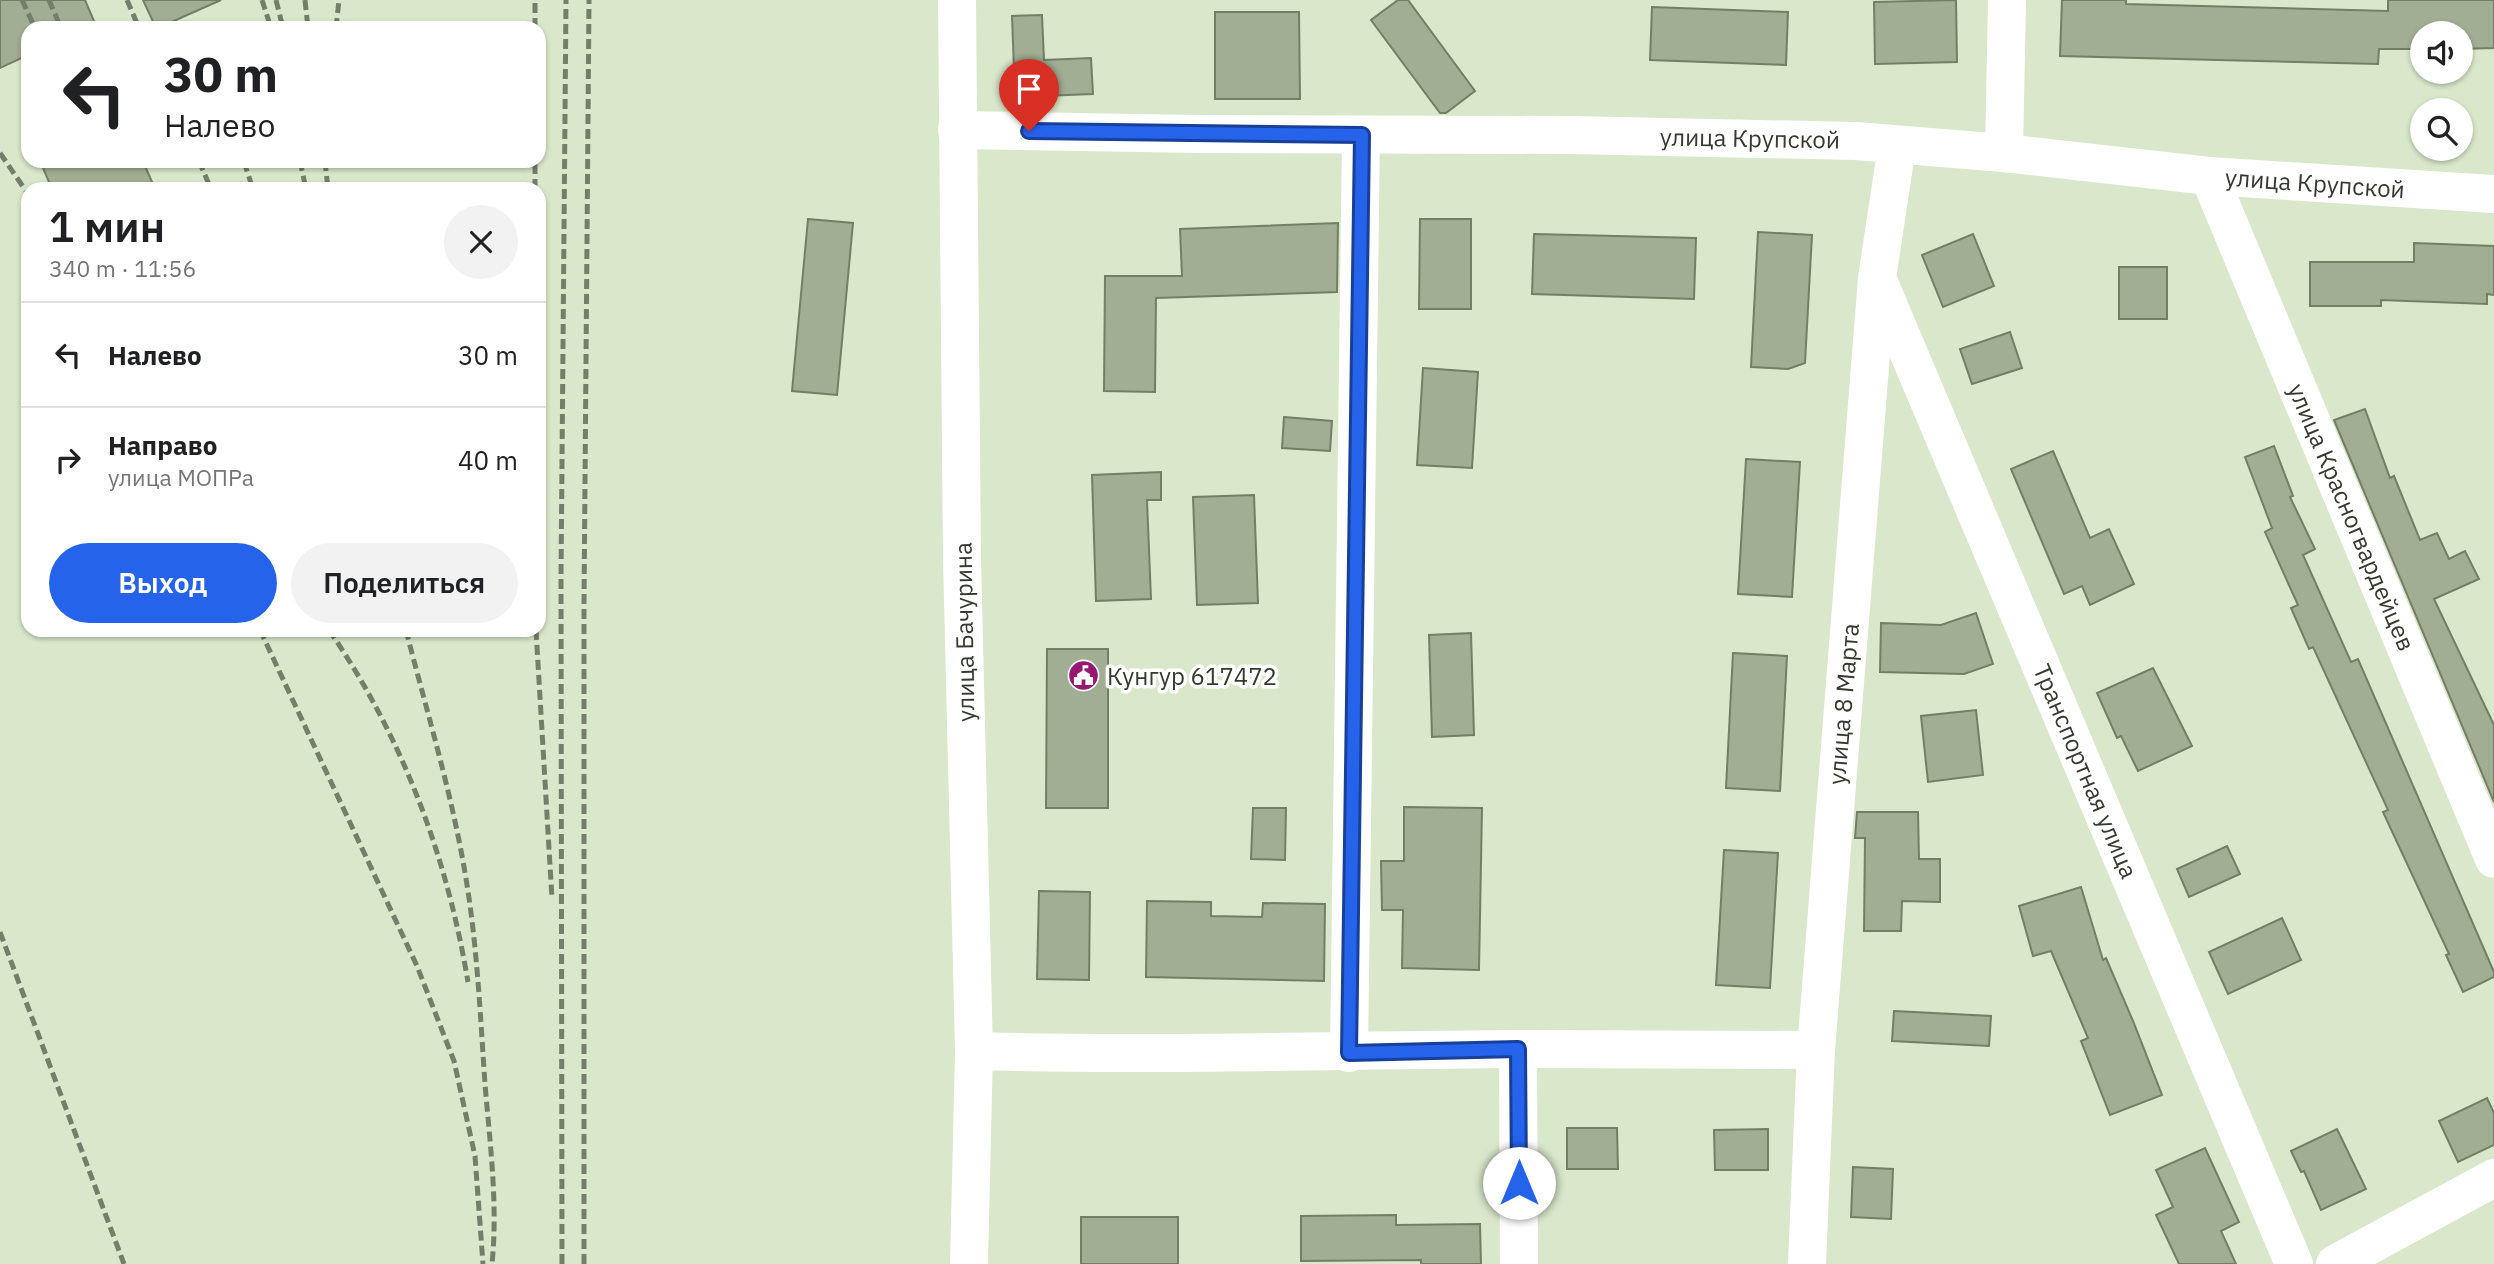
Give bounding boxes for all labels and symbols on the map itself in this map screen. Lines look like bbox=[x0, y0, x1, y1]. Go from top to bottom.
pin bbox=[999, 59, 1059, 131]
street label: улица Крупской bbox=[1660, 120, 1840, 156]
street label: улица Крупской bbox=[2224, 161, 2406, 205]
street label: улица Красногвардейцев bbox=[2281, 378, 2423, 656]
street label: улица Бачурина bbox=[946, 542, 982, 722]
street label: улица 8 Марта bbox=[1820, 622, 1866, 786]
public building icon: Кунгур 617472 bbox=[1067, 659, 1101, 693]
street label: Транспортная улица bbox=[2026, 659, 2146, 883]
place label: Кунгур 617472 bbox=[1107, 660, 1277, 692]
position arrow bbox=[1482, 1146, 1556, 1220]

